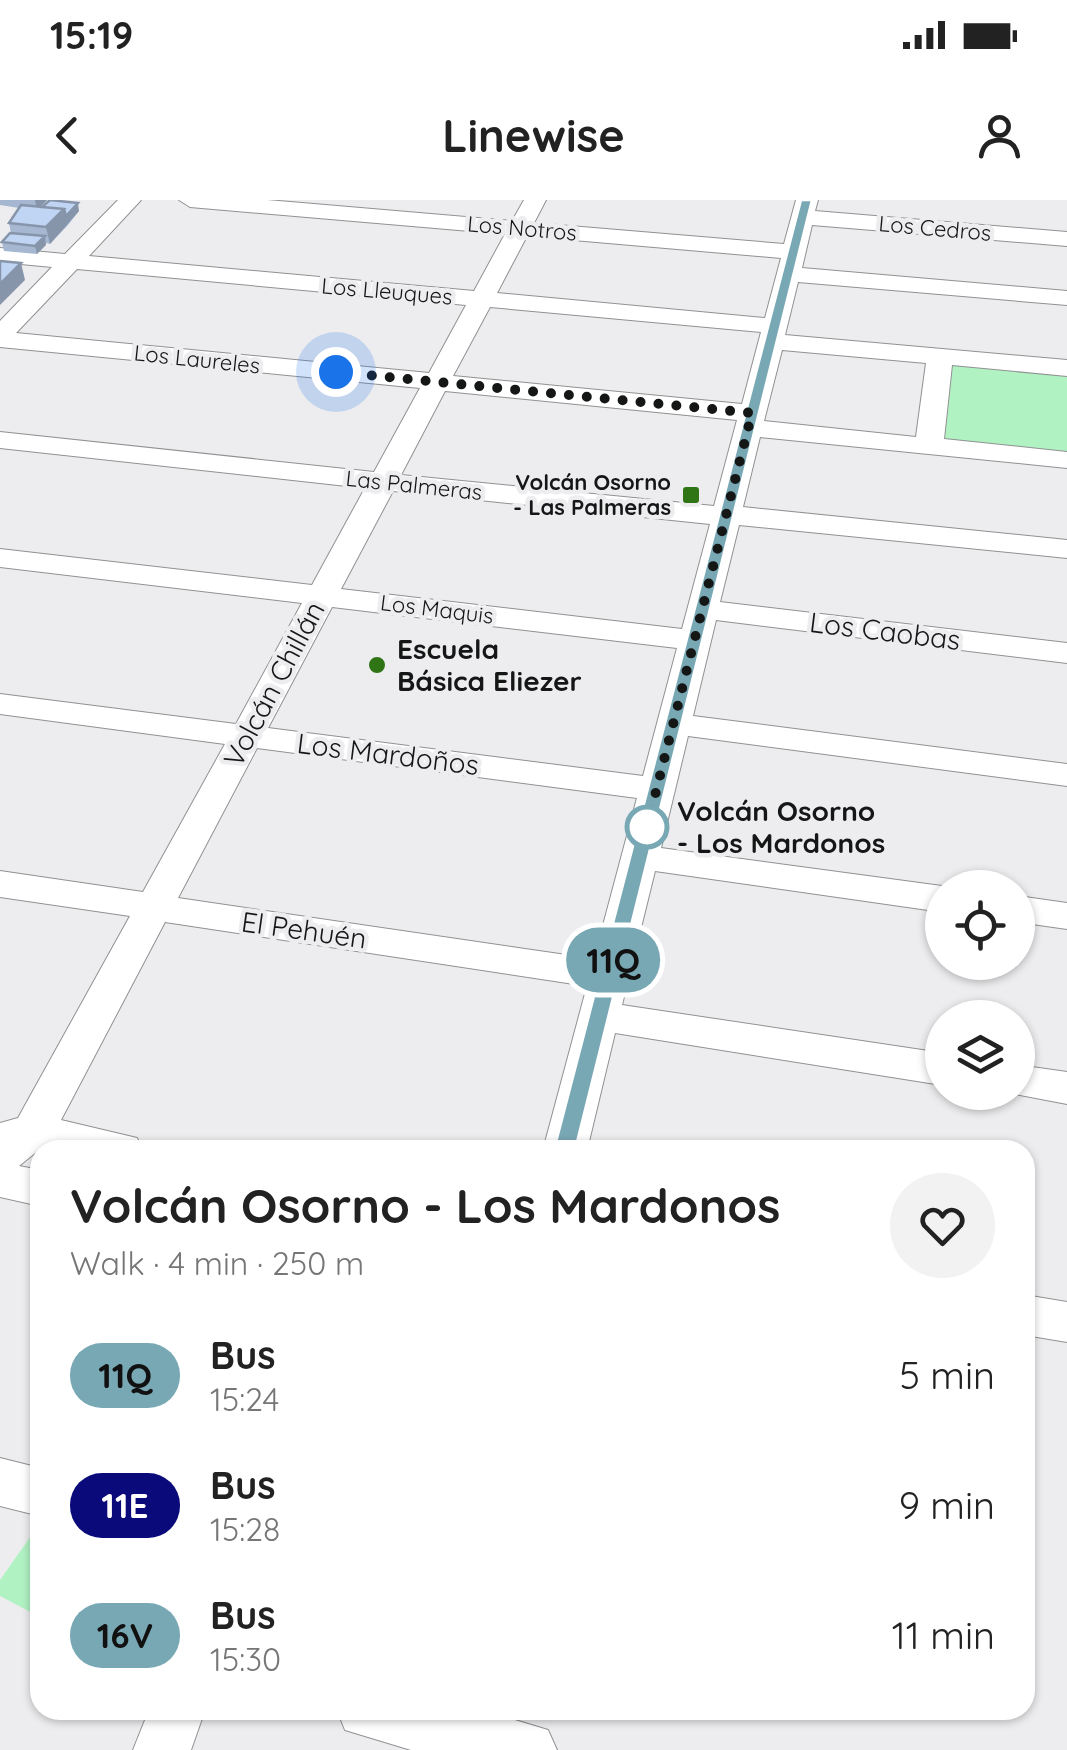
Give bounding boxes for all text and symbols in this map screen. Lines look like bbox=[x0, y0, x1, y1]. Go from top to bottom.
text: 15:19 bbox=[50, 11, 133, 59]
text: Linewise bbox=[442, 107, 625, 163]
icon: back bbox=[40, 108, 95, 163]
icon: person bbox=[972, 108, 1027, 163]
street label: Los Notros bbox=[466, 209, 578, 247]
street label: Los Cedros bbox=[877, 209, 993, 247]
street label: Los Lleuques bbox=[320, 271, 454, 311]
street label: Los Laureles bbox=[133, 338, 261, 380]
your location bbox=[311, 347, 361, 397]
street label: Las Palmeras bbox=[344, 464, 484, 506]
place label: Volcán Osorno - Las Palmeras bbox=[513, 468, 671, 521]
marker: Volcán Osorno - Las Palmeras bbox=[680, 484, 702, 506]
street label: Los Maquis bbox=[379, 588, 495, 630]
street label: Volcán Chillán bbox=[215, 595, 332, 773]
street label: Los Caobas bbox=[808, 604, 963, 657]
place label: Escuela Básica Eliezer bbox=[397, 631, 582, 698]
marker: Escuela Básica Eliezer bbox=[366, 654, 388, 676]
street label: Los Mardoños bbox=[295, 725, 481, 782]
place label: Volcán Osorno - Los Mardonos bbox=[677, 793, 885, 860]
marker: Volcán Osorno - Los Mardonos bbox=[626, 806, 668, 848]
map controls bbox=[925, 870, 1035, 1110]
button: locate bbox=[925, 870, 1035, 980]
street label: El Pehuén bbox=[239, 903, 369, 956]
line badge: 11Q bbox=[556, 928, 670, 992]
text: 11Q bbox=[586, 938, 640, 982]
button: layers bbox=[925, 1000, 1035, 1110]
button: heart bbox=[890, 1173, 995, 1278]
text: Volcán Osorno - Los Mardonos bbox=[70, 1175, 780, 1235]
text: Walk · 4 min · 250 m bbox=[70, 1243, 364, 1283]
text: Bus bbox=[210, 1331, 276, 1379]
text: 5 min bbox=[899, 1351, 995, 1399]
text: 11Q bbox=[98, 1353, 152, 1397]
text: 15:24 bbox=[210, 1379, 279, 1419]
text: Bus bbox=[210, 1461, 276, 1509]
text: 9 min bbox=[899, 1481, 995, 1529]
text: 11E bbox=[101, 1483, 149, 1527]
text: 15:28 bbox=[210, 1509, 280, 1549]
text: Bus bbox=[210, 1591, 276, 1639]
text: 11 min bbox=[892, 1611, 995, 1659]
text: 16V bbox=[97, 1613, 153, 1657]
text: 15:30 bbox=[210, 1639, 281, 1679]

